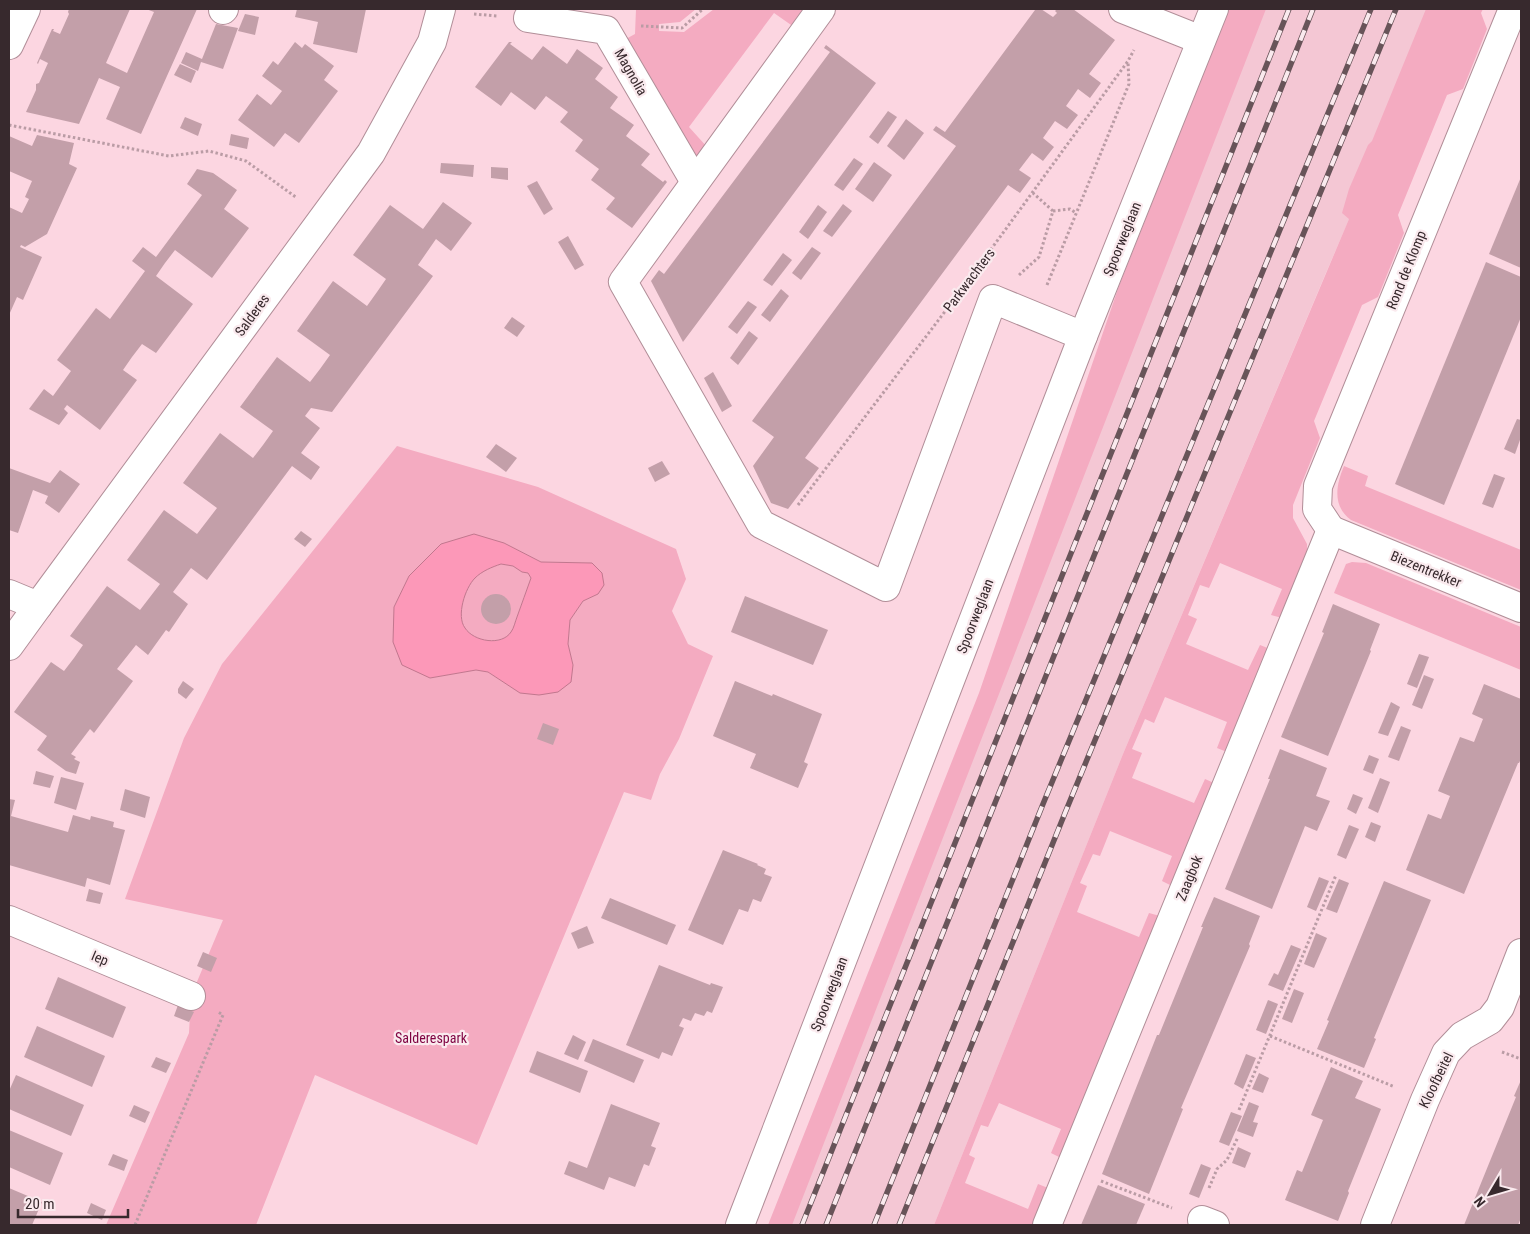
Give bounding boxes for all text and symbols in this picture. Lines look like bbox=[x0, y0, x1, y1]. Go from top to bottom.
street label: Magnolia bbox=[611, 46, 651, 98]
street label: Spoorweglaan bbox=[1100, 200, 1144, 278]
street label: Rond de Klomp bbox=[1383, 228, 1429, 312]
street label: Parkwachters bbox=[940, 245, 998, 315]
street label: Salderes bbox=[231, 291, 273, 339]
street label: Biezentrekker bbox=[1388, 548, 1464, 590]
street label: Spoorweglaan bbox=[953, 576, 997, 656]
street label: Zaagbok bbox=[1173, 852, 1206, 903]
street label: Iep bbox=[89, 947, 111, 969]
street label: Spoorweglaan bbox=[807, 954, 851, 1034]
park label: Salderespark bbox=[395, 1030, 468, 1046]
street label: Kloofbeitel bbox=[1416, 1050, 1456, 1110]
north arrow bbox=[1465, 1169, 1515, 1219]
scale bar bbox=[18, 1186, 128, 1218]
text: N bbox=[1471, 1194, 1489, 1210]
text: 20 m bbox=[25, 1195, 55, 1213]

